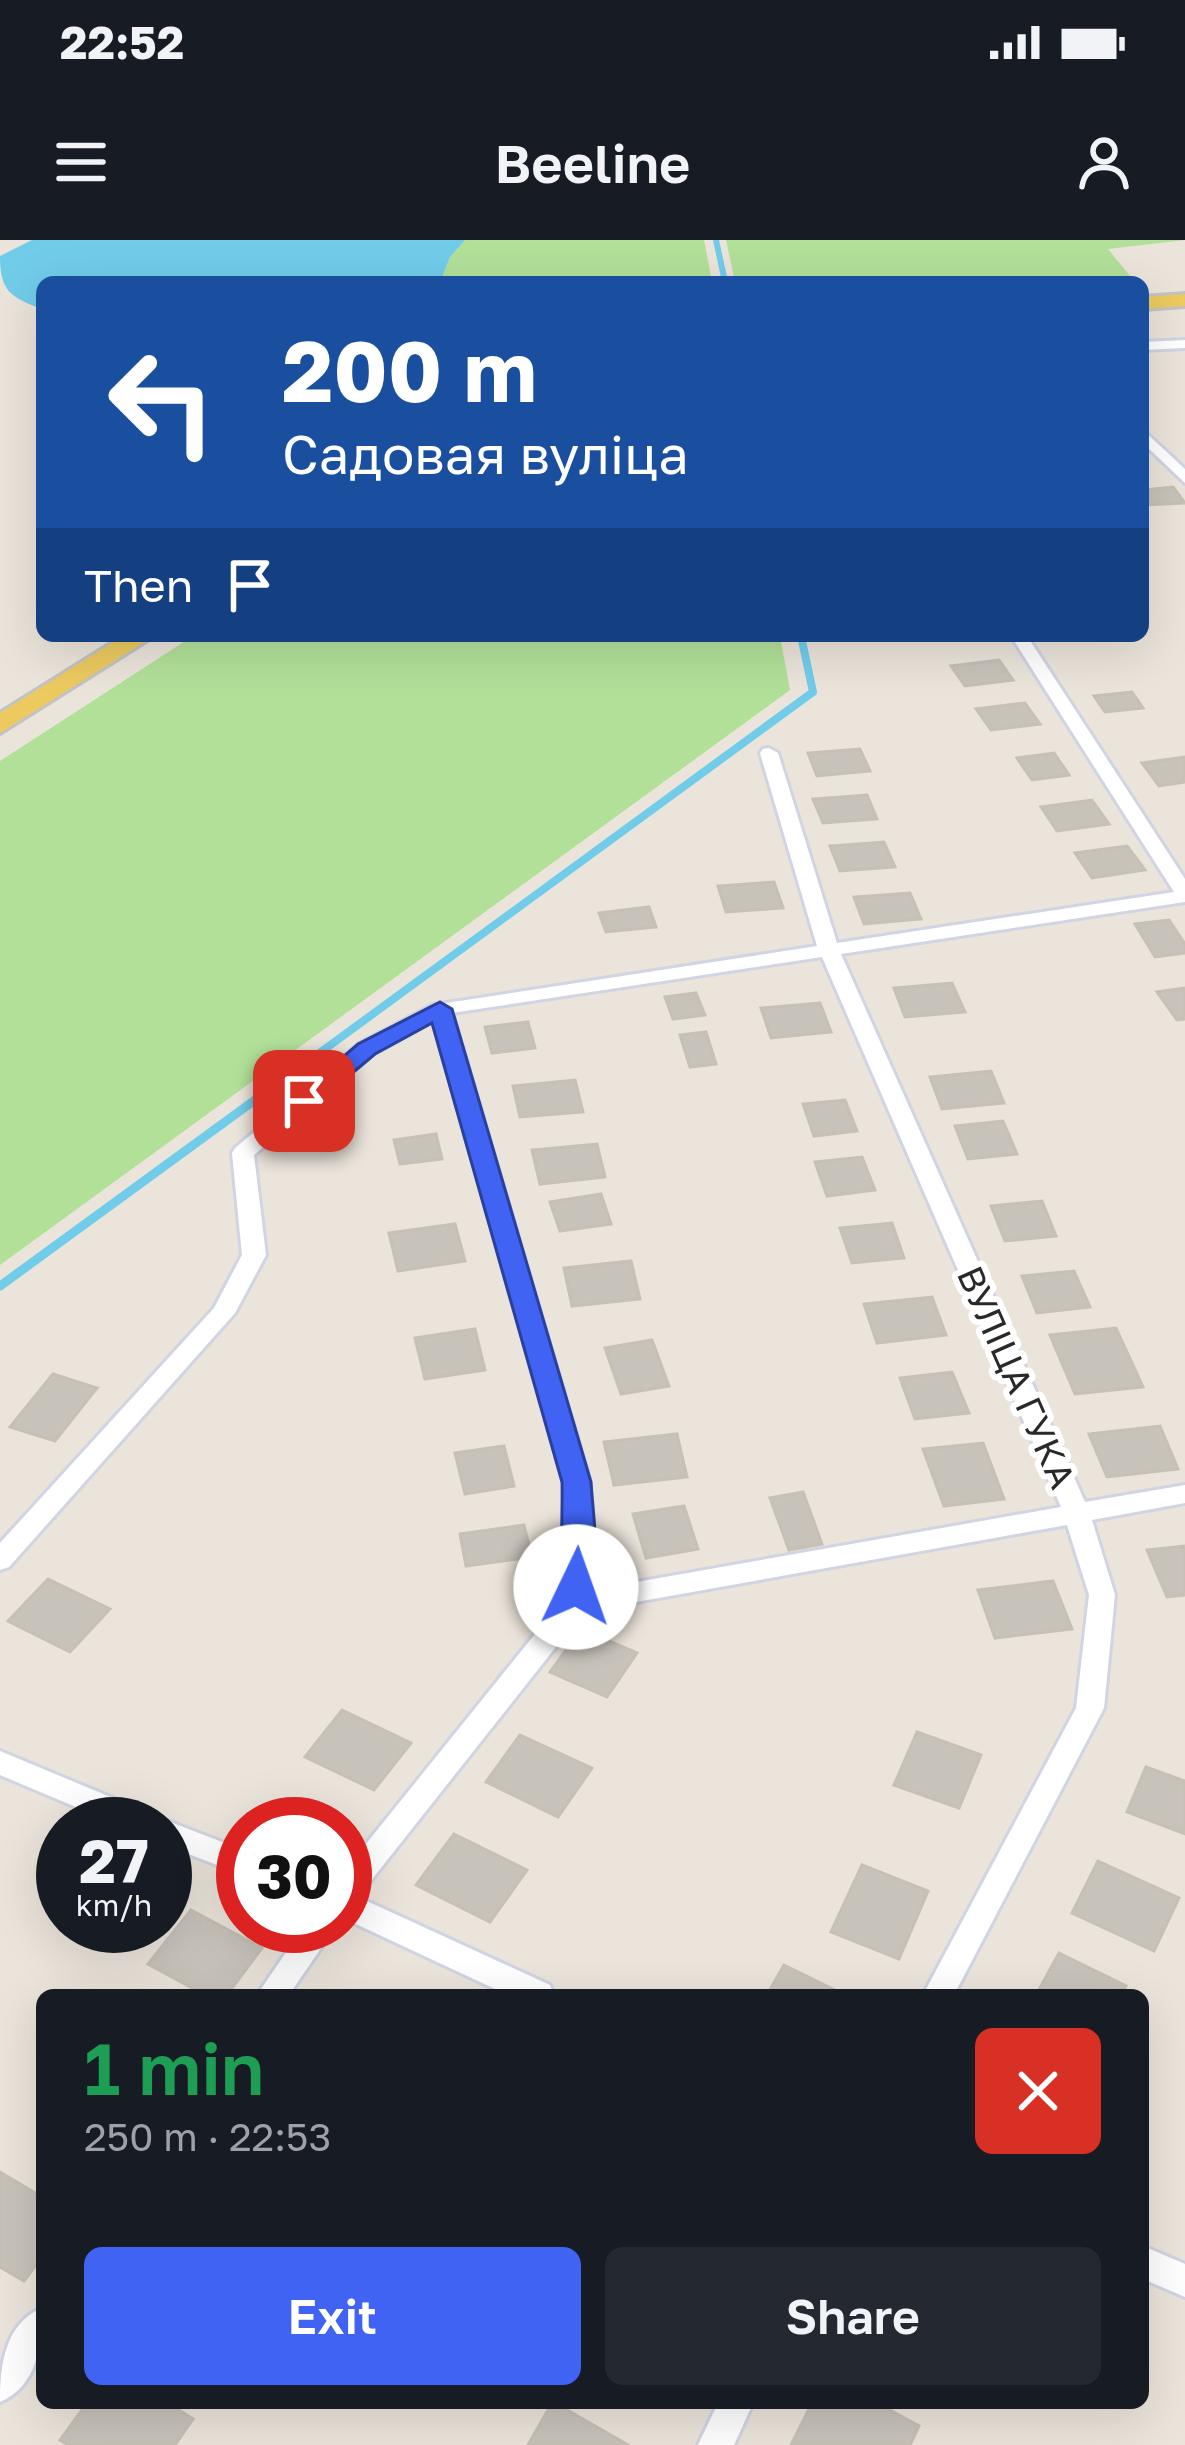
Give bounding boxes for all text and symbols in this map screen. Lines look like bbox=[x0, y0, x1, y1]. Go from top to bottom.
text: 22:52 bbox=[60, 15, 184, 69]
icon: menu bbox=[48, 129, 114, 195]
icon: person bbox=[1071, 129, 1137, 195]
text: Beeline bbox=[495, 130, 690, 195]
text: 200 m bbox=[282, 320, 537, 420]
icon: left bbox=[84, 324, 240, 480]
text: Садовая вуліца bbox=[282, 421, 689, 486]
icon: arrive bbox=[217, 552, 283, 618]
text: Then bbox=[84, 558, 193, 612]
pin bbox=[253, 1050, 355, 1152]
icon: arrive bbox=[271, 1068, 337, 1134]
street label: ВУЛІЦА ГУКА bbox=[949, 1259, 1085, 1495]
position arrow bbox=[513, 1524, 639, 1650]
speed limit sign: 30 bbox=[216, 1797, 372, 1953]
text: 27 bbox=[79, 1824, 149, 1896]
text: km/h bbox=[76, 1887, 152, 1923]
text: 1 min bbox=[84, 2024, 264, 2111]
button: close bbox=[975, 2028, 1101, 2154]
text: 250 m · 22:53 bbox=[84, 2113, 331, 2160]
button: Exit bbox=[84, 2247, 581, 2385]
button: Share bbox=[605, 2247, 1101, 2385]

